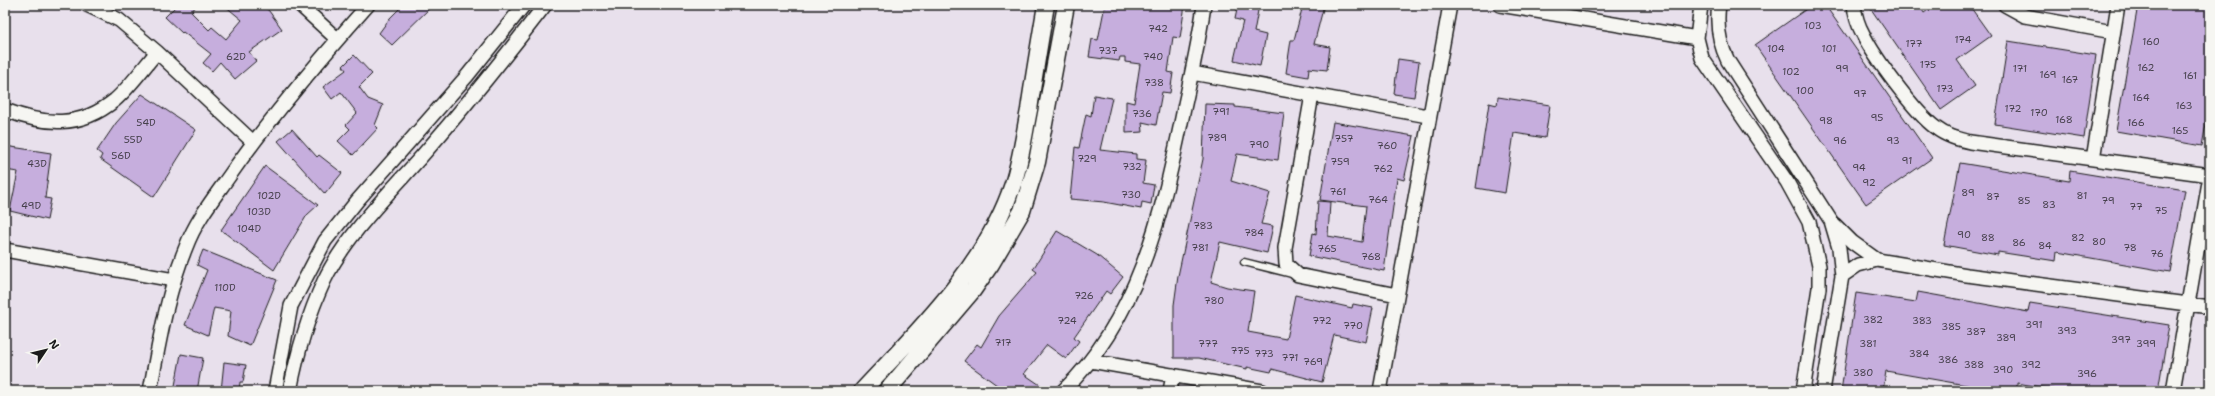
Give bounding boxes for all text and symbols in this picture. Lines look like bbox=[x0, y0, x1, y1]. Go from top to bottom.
house number: 103 bbox=[1804, 19, 1822, 32]
house number: 742 bbox=[1148, 22, 1168, 35]
house number: 174 bbox=[1954, 33, 1972, 46]
house number: 160 bbox=[2142, 35, 2160, 48]
house number: 177 bbox=[1905, 37, 1923, 50]
house number: 104 bbox=[1767, 42, 1785, 55]
house number: 101 bbox=[1822, 42, 1836, 55]
house number: 737 bbox=[1098, 44, 1118, 57]
house number: 62D bbox=[226, 50, 246, 63]
house number: 740 bbox=[1143, 50, 1163, 63]
house number: 175 bbox=[1920, 58, 1936, 71]
house number: 162 bbox=[2137, 61, 2155, 74]
house number: 99 bbox=[1835, 62, 1849, 75]
house number: 171 bbox=[2013, 62, 2027, 75]
house number: 102 bbox=[1782, 65, 1800, 78]
house number: 169 bbox=[2039, 68, 2057, 81]
house number: 161 bbox=[2183, 69, 2197, 82]
house number: 167 bbox=[2062, 73, 2078, 86]
house number: 738 bbox=[1144, 76, 1164, 89]
house number: 173 bbox=[1937, 82, 1953, 95]
house number: 100 bbox=[1796, 84, 1814, 97]
house number: 97 bbox=[1853, 87, 1867, 100]
house number: 164 bbox=[2132, 91, 2150, 104]
house number: 163 bbox=[2175, 99, 2193, 112]
house number: 172 bbox=[2005, 102, 2021, 115]
house number: 791 bbox=[1212, 105, 1230, 118]
house number: 170 bbox=[2030, 106, 2048, 119]
house number: 736 bbox=[1132, 107, 1152, 120]
house number: 95 bbox=[1871, 111, 1883, 124]
house number: 168 bbox=[2055, 113, 2073, 126]
house number: 98 bbox=[1819, 114, 1833, 127]
house number: 54D bbox=[136, 116, 156, 129]
house number: 166 bbox=[2127, 116, 2145, 129]
house number: 165 bbox=[2172, 124, 2188, 137]
house number: 789 bbox=[1207, 131, 1227, 144]
house number: 757 bbox=[1334, 132, 1354, 145]
house number: 55D bbox=[124, 133, 143, 146]
house number: 96 bbox=[1833, 134, 1847, 147]
house number: 93 bbox=[1886, 134, 1900, 147]
house number: 790 bbox=[1249, 138, 1269, 151]
house number: 760 bbox=[1377, 139, 1397, 152]
house number: 56D bbox=[111, 149, 131, 162]
house number: 729 bbox=[1077, 152, 1097, 165]
house number: 91 bbox=[1902, 154, 1912, 167]
house number: 759 bbox=[1330, 155, 1350, 168]
house number: 43D bbox=[27, 157, 47, 170]
house number: 732 bbox=[1122, 160, 1142, 173]
house number: 94 bbox=[1852, 161, 1866, 174]
house number: 762 bbox=[1373, 162, 1393, 175]
house number: 92 bbox=[1862, 176, 1876, 189]
house number: 761 bbox=[1329, 185, 1347, 198]
house number: 89 bbox=[1961, 186, 1975, 199]
house number: 730 bbox=[1121, 188, 1141, 201]
house number: 102D bbox=[257, 189, 281, 202]
house number: 81 bbox=[2077, 189, 2087, 202]
house number: 87 bbox=[1986, 190, 2000, 203]
house number: 764 bbox=[1368, 193, 1388, 206]
house number: 85 bbox=[2018, 194, 2030, 207]
house number: 79 bbox=[2101, 194, 2115, 207]
house number: 83 bbox=[2042, 198, 2056, 211]
house number: 49D bbox=[21, 199, 41, 212]
house number: 77 bbox=[2129, 200, 2143, 213]
house number: 75 bbox=[2155, 204, 2167, 217]
house number: 103D bbox=[247, 205, 271, 218]
house number: 783 bbox=[1193, 219, 1213, 232]
house number: 104D bbox=[237, 222, 261, 235]
house number: 784 bbox=[1244, 226, 1264, 239]
house number: 90 bbox=[1957, 228, 1971, 241]
house number: 88 bbox=[1981, 231, 1995, 244]
house number: 82 bbox=[2071, 231, 2085, 244]
house number: 80 bbox=[2092, 235, 2106, 248]
house number: 86 bbox=[2012, 236, 2026, 249]
house number: 84 bbox=[2038, 239, 2052, 252]
house number: 781 bbox=[1191, 241, 1209, 254]
house number: 78 bbox=[2123, 241, 2137, 254]
house number: 765 bbox=[1317, 242, 1337, 255]
house number: 76 bbox=[2150, 247, 2164, 260]
house number: 768 bbox=[1361, 250, 1381, 263]
house number: 110D bbox=[214, 281, 236, 294]
house number: 726 bbox=[1074, 289, 1094, 302]
house number: 780 bbox=[1204, 294, 1224, 307]
house number: 382 bbox=[1863, 313, 1883, 326]
house number: 724 bbox=[1057, 314, 1077, 327]
house number: 772 bbox=[1312, 314, 1332, 327]
house number: 383 bbox=[1912, 314, 1932, 327]
house number: 391 bbox=[2025, 318, 2043, 331]
house number: 770 bbox=[1343, 319, 1363, 332]
house number: 385 bbox=[1941, 320, 1961, 333]
house number: 393 bbox=[2057, 324, 2077, 337]
house number: 387 bbox=[1966, 325, 1986, 338]
north arrow bbox=[26, 330, 66, 370]
house number: 389 bbox=[1996, 331, 2016, 344]
house number: 397 bbox=[2111, 333, 2131, 346]
house number: 717 bbox=[994, 336, 1012, 349]
text: N bbox=[45, 337, 63, 353]
house number: 777 bbox=[1198, 337, 1218, 350]
house number: 381 bbox=[1859, 337, 1877, 350]
house number: 399 bbox=[2136, 337, 2156, 350]
house number: 775 bbox=[1230, 344, 1250, 357]
house number: 773 bbox=[1254, 347, 1274, 360]
house number: 384 bbox=[1909, 347, 1929, 360]
house number: 771 bbox=[1281, 351, 1299, 364]
house number: 386 bbox=[1938, 353, 1958, 366]
house number: 769 bbox=[1303, 355, 1323, 368]
house number: 388 bbox=[1964, 358, 1984, 371]
house number: 392 bbox=[2021, 358, 2041, 371]
house number: 390 bbox=[1993, 363, 2013, 376]
house number: 380 bbox=[1853, 366, 1873, 379]
house number: 396 bbox=[2077, 367, 2097, 380]

